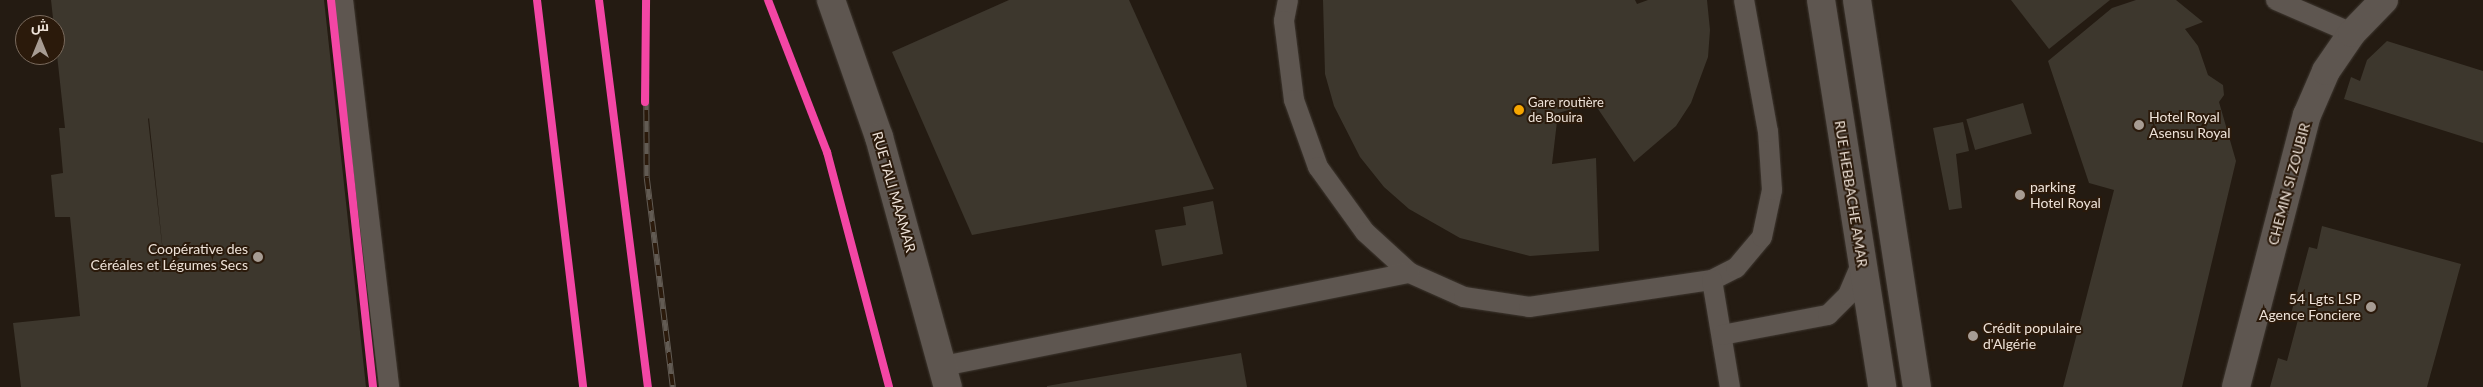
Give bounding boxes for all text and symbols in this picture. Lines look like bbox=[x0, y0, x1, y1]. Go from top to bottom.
north arrow bbox=[15, 15, 65, 65]
text: ش bbox=[31, 17, 49, 34]
place label: Gare routière de Bouira bbox=[1528, 95, 1604, 126]
marker: Gare routière de Bouira bbox=[1514, 105, 1524, 115]
place label: Hotel Royal Asensu Royal bbox=[2149, 109, 2231, 142]
street label: RUE HEBBACHE AMAR bbox=[1831, 119, 1871, 269]
marker: Hotel Royal Asensu Royal bbox=[2133, 119, 2145, 131]
street label: CHEMIN SI ZOUBIR bbox=[2265, 121, 2313, 247]
street label: RUE TALI MAAMAR bbox=[869, 129, 919, 255]
place label: parking Hotel Royal bbox=[2030, 179, 2101, 212]
marker: parking Hotel Royal bbox=[2014, 189, 2026, 201]
place label: Coopérative des Céréales et Légumes Secs bbox=[91, 241, 248, 274]
marker: Coopérative des Céréales et Légumes Secs bbox=[252, 251, 264, 263]
place label: 54 Lgts LSP Agence Fonciere bbox=[2259, 291, 2361, 324]
marker: 54 Lgts LSP Agence Fonciere bbox=[2365, 301, 2377, 313]
place label: Crédit populaire d'Algérie bbox=[1983, 320, 2082, 352]
marker: Crédit populaire d'Algérie bbox=[1967, 330, 1979, 342]

